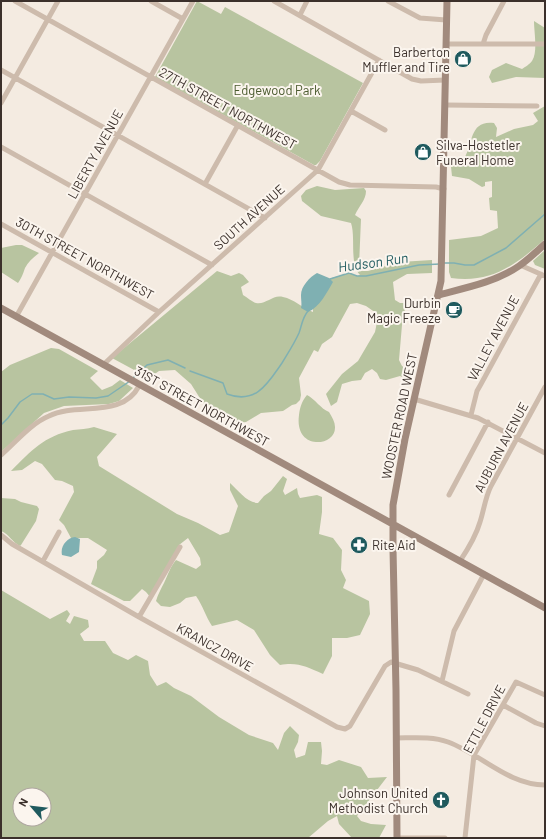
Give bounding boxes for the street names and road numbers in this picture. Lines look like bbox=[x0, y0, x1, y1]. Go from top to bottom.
street label: 27TH STREET NORTHWEST bbox=[157, 64, 299, 152]
street label: LIBERTY AVENUE bbox=[64, 106, 126, 202]
street label: SOUTH AVENUE bbox=[210, 181, 288, 253]
street label: 30TH STREET NORTHWEST bbox=[13, 213, 157, 303]
street label: VALLEY AVENUE bbox=[464, 292, 522, 384]
street label: WOOSTER ROAD WEST bbox=[378, 351, 420, 481]
street label: 31ST STREET NORTHWEST bbox=[132, 362, 272, 450]
street label: AUBURN AVENUE bbox=[470, 399, 532, 495]
street label: KRANCZ DRIVE bbox=[174, 619, 256, 675]
street label: ETTLE DRIVE bbox=[459, 682, 509, 756]

